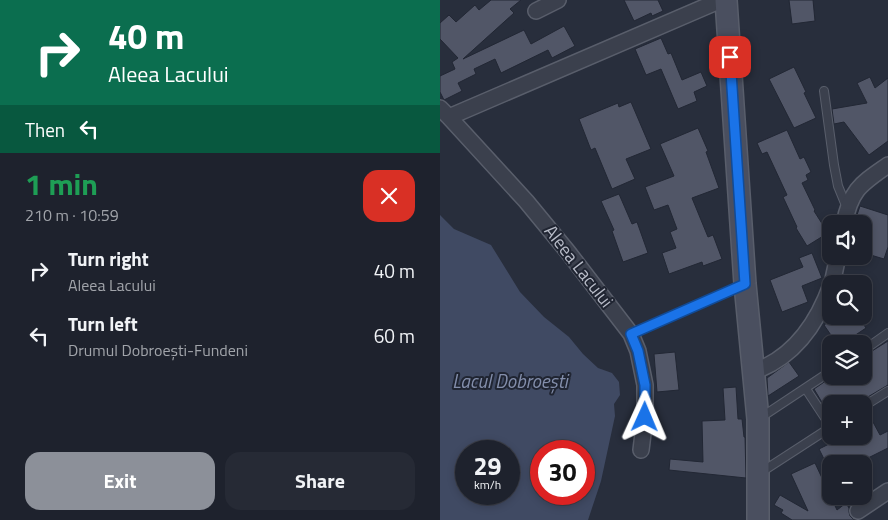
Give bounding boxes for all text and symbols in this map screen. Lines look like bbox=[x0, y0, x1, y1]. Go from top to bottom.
text: 40 m bbox=[108, 9, 184, 63]
icon: right bbox=[25, 20, 90, 85]
pin bbox=[709, 36, 751, 78]
icon: arrive bbox=[716, 43, 744, 71]
text: Aleea Lacului bbox=[108, 57, 229, 91]
text: Then bbox=[25, 115, 65, 144]
icon: left bbox=[75, 115, 103, 143]
text: 1 min bbox=[25, 161, 98, 207]
button: close bbox=[363, 170, 415, 222]
text: 210 m · 10:59 bbox=[25, 203, 119, 227]
map controls bbox=[822, 215, 872, 505]
button: sound bbox=[822, 215, 872, 265]
street label: Aleea Lacului bbox=[538, 219, 620, 313]
text: Turn right bbox=[68, 244, 149, 273]
text: 40 m bbox=[374, 256, 415, 285]
icon: right bbox=[25, 257, 53, 285]
text: Aleea Lacului bbox=[68, 273, 156, 297]
button: search bbox=[822, 275, 872, 325]
text: Turn left bbox=[68, 309, 138, 338]
text: 60 m bbox=[374, 321, 415, 350]
icon: left bbox=[25, 322, 53, 350]
button: layers bbox=[822, 335, 872, 385]
text: Drumul Dobroești-Fundeni bbox=[68, 338, 248, 362]
water label: Lacul Dobroești bbox=[452, 366, 570, 395]
position arrow bbox=[618, 390, 670, 442]
button: + bbox=[822, 395, 872, 445]
speed limit sign: 30 bbox=[530, 440, 595, 505]
text: 29 bbox=[473, 447, 502, 485]
button: Exit bbox=[25, 452, 215, 510]
button: Share bbox=[225, 452, 415, 510]
button: − bbox=[822, 455, 872, 505]
text: km/h bbox=[474, 475, 501, 494]

